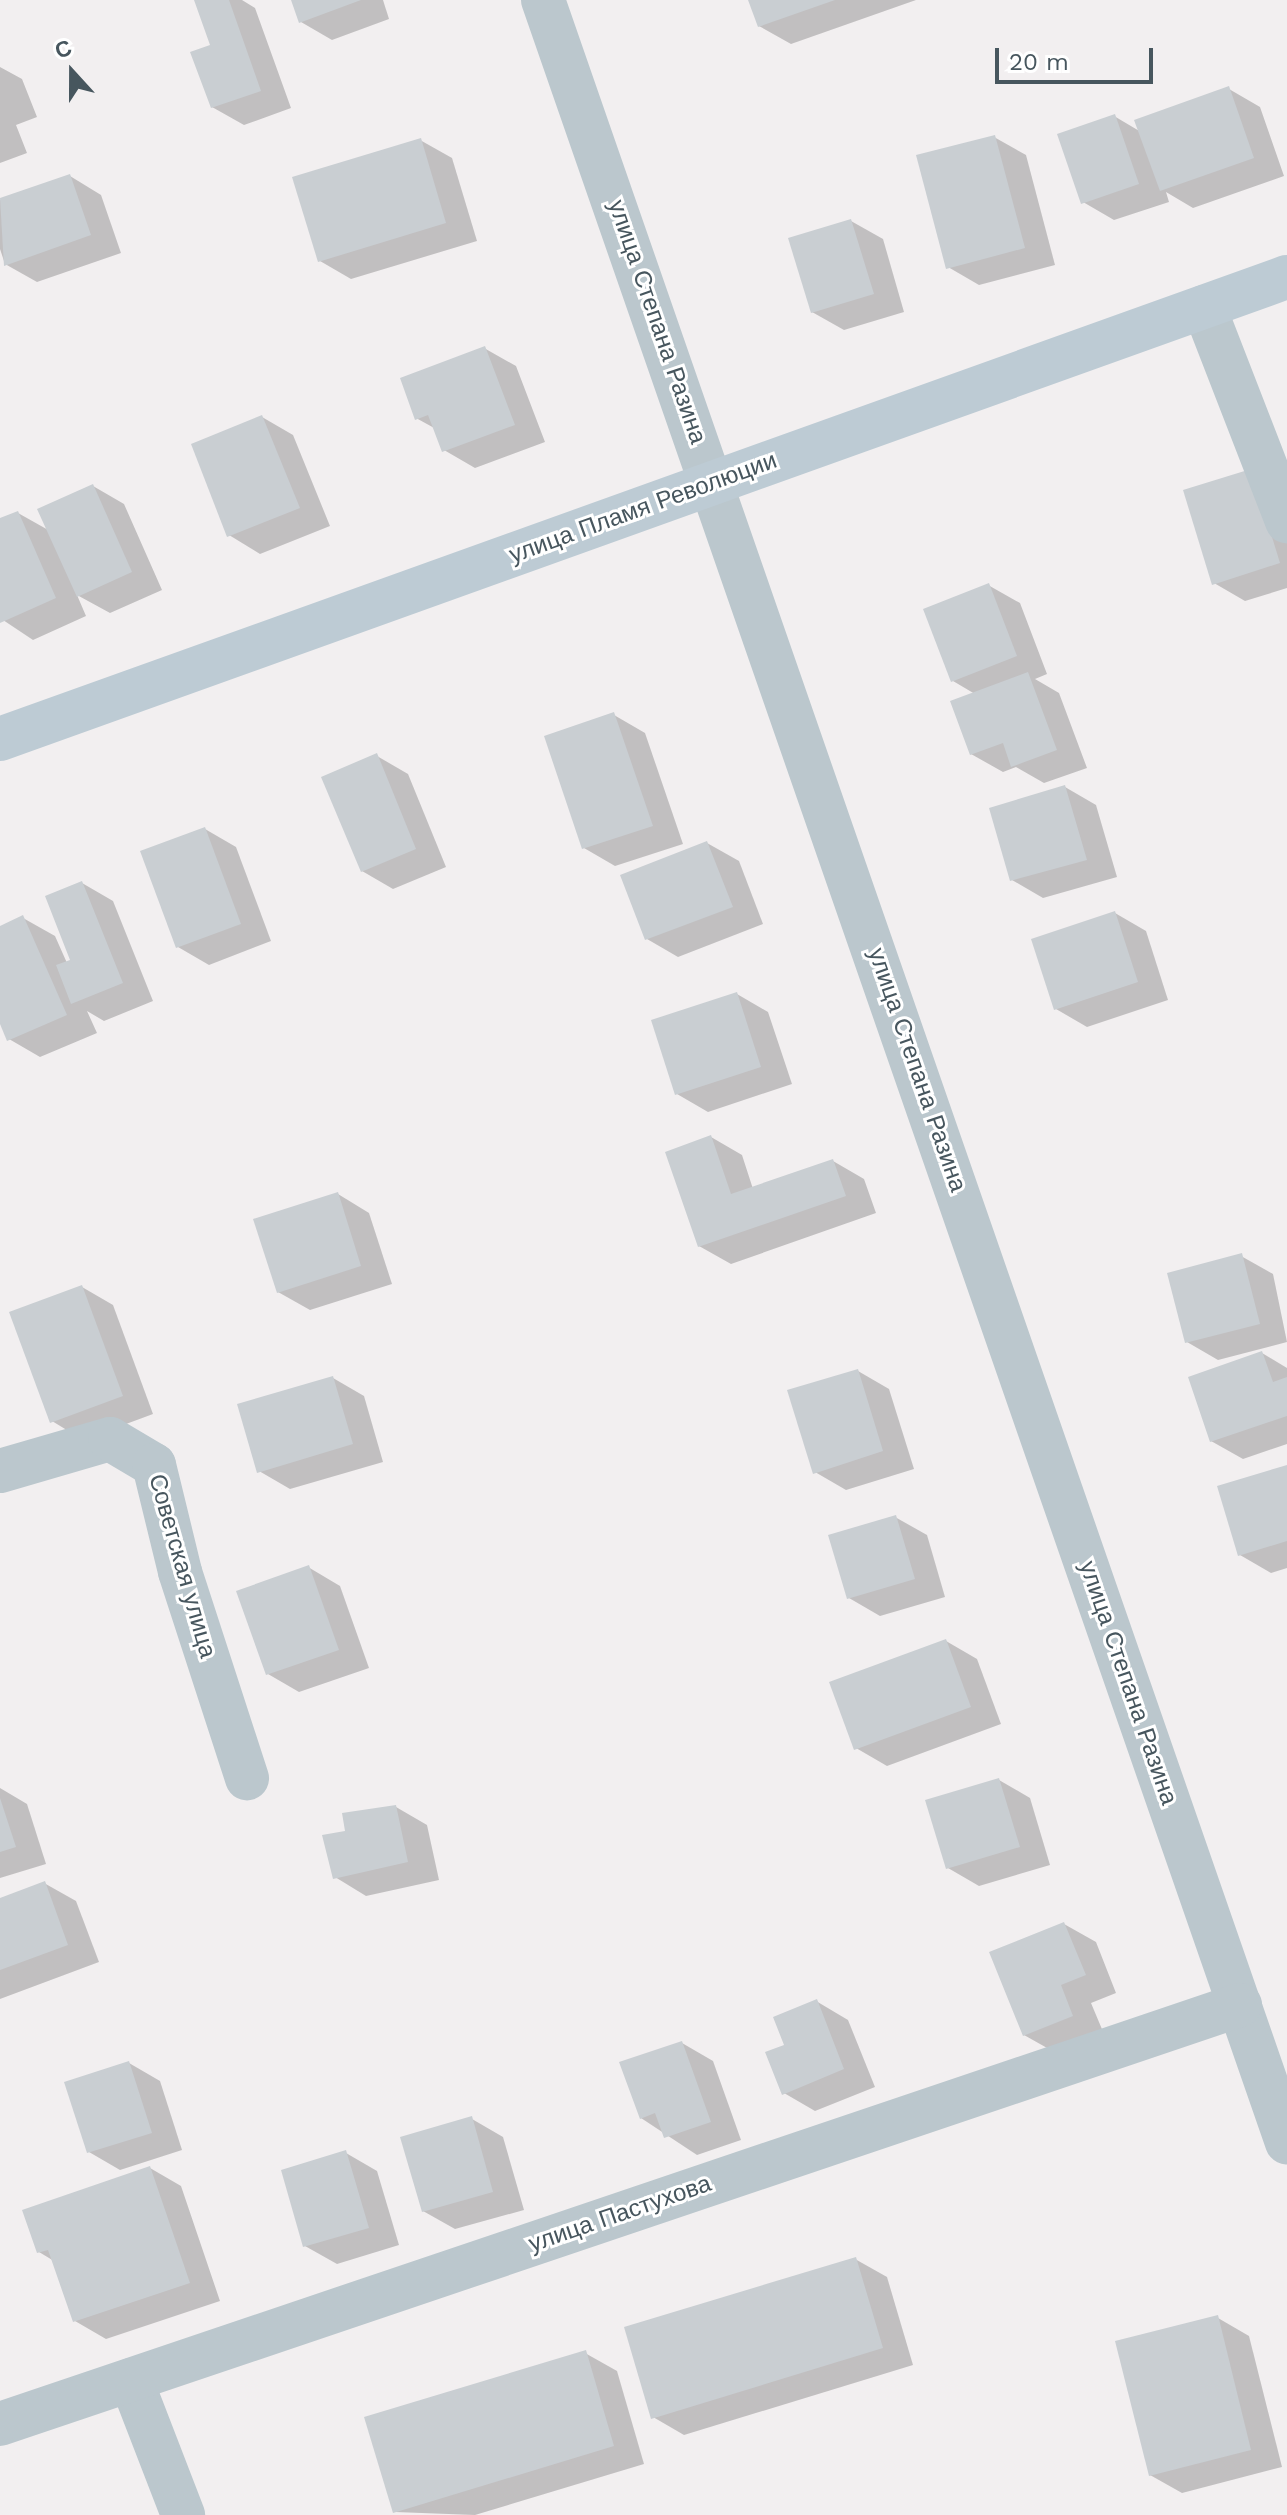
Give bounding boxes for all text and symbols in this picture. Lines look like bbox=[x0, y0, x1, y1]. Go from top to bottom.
north arrow bbox=[32, 32, 112, 112]
scale bar bbox=[999, 32, 1157, 82]
text: С bbox=[51, 35, 75, 64]
text: 20 m bbox=[1009, 48, 1069, 76]
street label: улица Степана Разина bbox=[602, 196, 712, 448]
street label: улица Пламя Революции bbox=[505, 446, 781, 570]
street label: улица Степана Разина bbox=[862, 944, 972, 1196]
street label: Советская улица bbox=[142, 1471, 222, 1661]
street label: улица Степана Разина bbox=[1073, 1557, 1183, 1809]
street label: улица Пастухова bbox=[525, 2169, 715, 2259]

